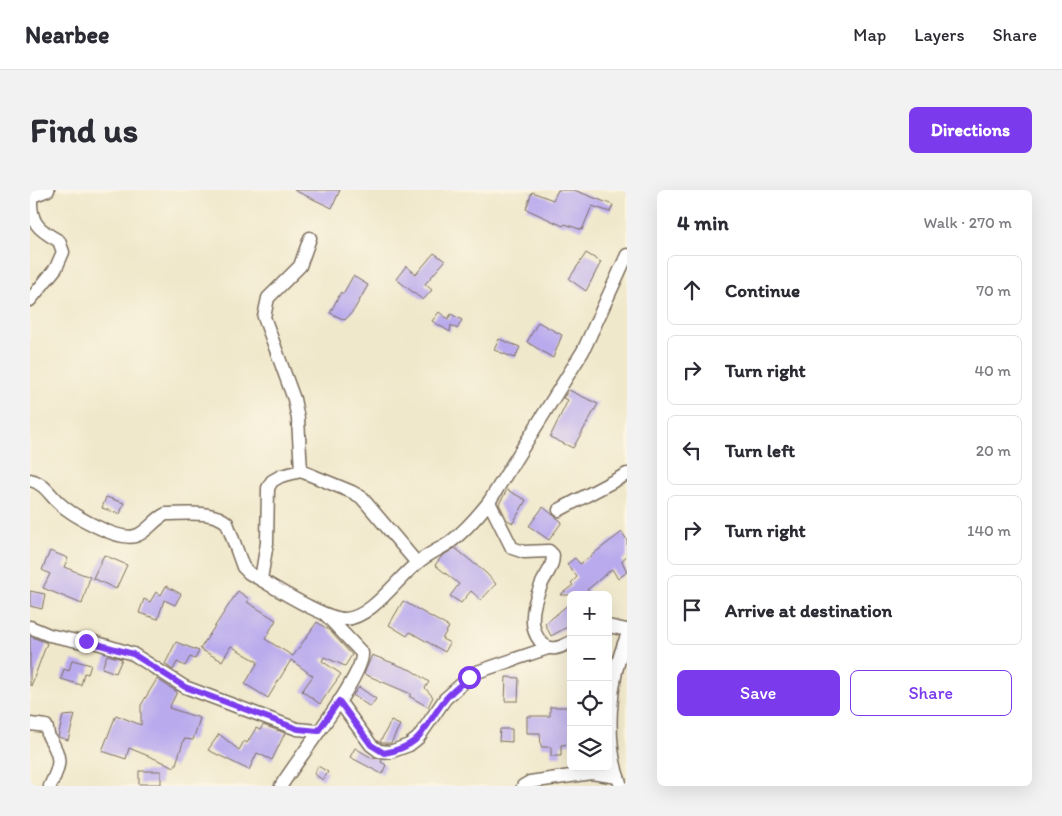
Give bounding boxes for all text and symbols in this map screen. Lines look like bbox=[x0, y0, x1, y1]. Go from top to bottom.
text: Nearbee bbox=[25, 20, 109, 49]
text: Map bbox=[853, 24, 886, 46]
text: Layers bbox=[914, 24, 964, 46]
text: Share bbox=[992, 24, 1037, 46]
button: Directions bbox=[909, 107, 1032, 153]
text: Find us bbox=[30, 109, 138, 151]
text: 4 min bbox=[677, 210, 729, 235]
text: Walk · 270 m bbox=[924, 213, 1012, 232]
icon: ahead bbox=[678, 276, 706, 304]
text: Continue bbox=[725, 279, 800, 302]
text: 70 m bbox=[976, 281, 1011, 300]
icon: right bbox=[678, 356, 706, 384]
text: Turn right bbox=[725, 359, 806, 382]
text: 40 m bbox=[974, 361, 1011, 380]
icon: left bbox=[678, 436, 706, 464]
text: Turn left bbox=[725, 439, 795, 462]
text: 20 m bbox=[976, 441, 1011, 460]
icon: right bbox=[678, 516, 706, 544]
text: Turn right bbox=[725, 519, 806, 542]
text: 140 m bbox=[967, 521, 1011, 540]
map controls bbox=[567, 591, 612, 771]
button: + bbox=[567, 591, 612, 636]
icon: arrive bbox=[678, 596, 706, 624]
text: Arrive at destination bbox=[725, 599, 892, 622]
route end bbox=[75, 630, 98, 653]
button: − bbox=[567, 636, 612, 681]
route start bbox=[458, 666, 481, 689]
button: Save bbox=[677, 670, 840, 716]
button: Share bbox=[850, 670, 1012, 716]
button: locate bbox=[567, 681, 612, 726]
button: layers bbox=[567, 726, 612, 771]

